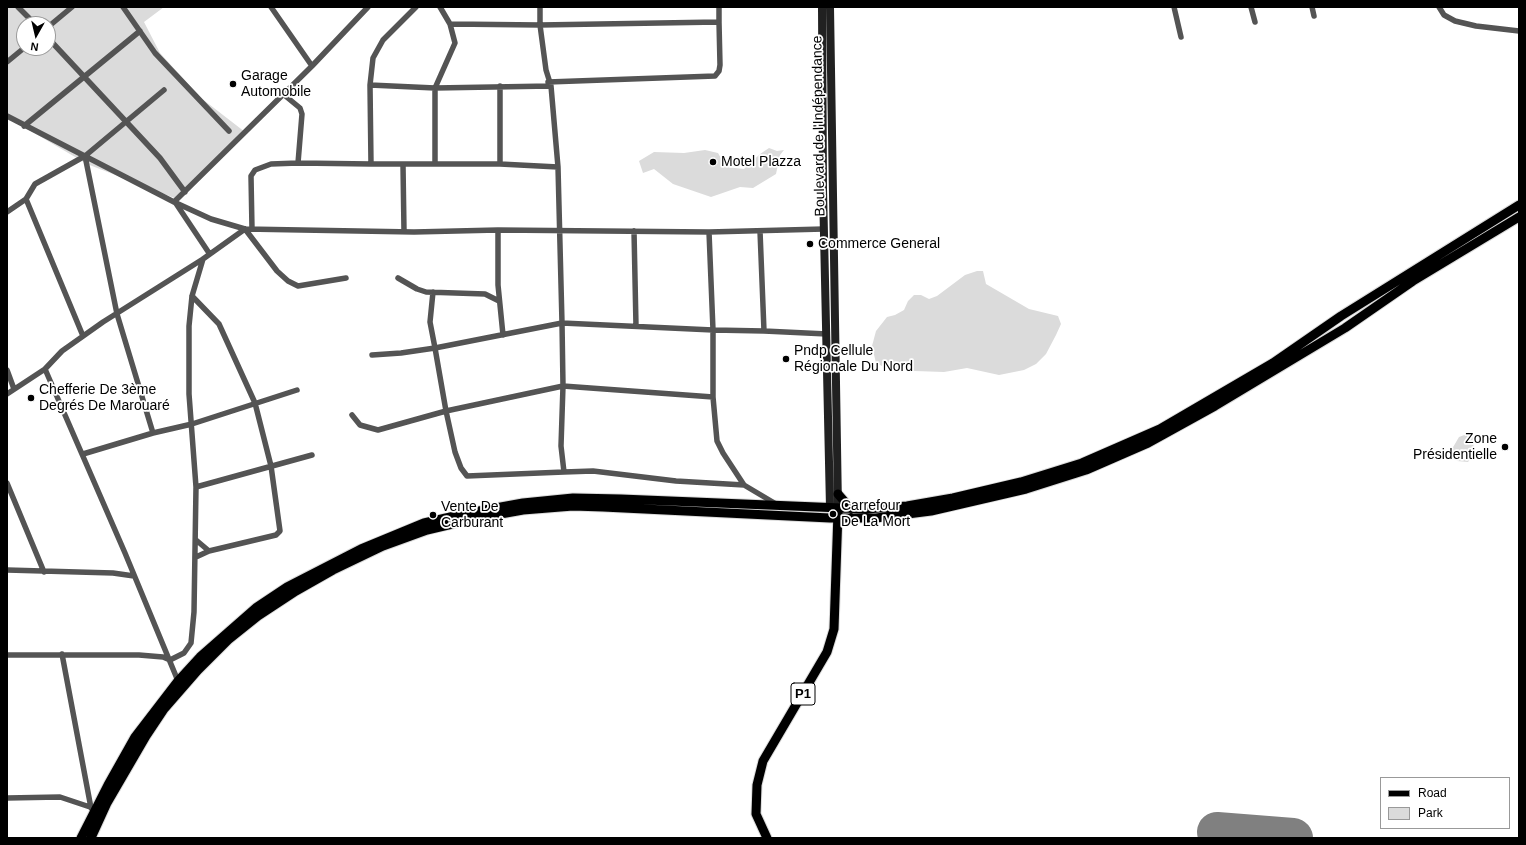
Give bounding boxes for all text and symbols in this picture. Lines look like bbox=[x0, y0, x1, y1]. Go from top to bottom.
north arrow bbox=[16, 16, 56, 56]
street label: Boulevard de l'Indépendance bbox=[809, 35, 829, 217]
text: N bbox=[30, 40, 39, 53]
place label: Garage Automobile bbox=[241, 68, 311, 100]
marker: Garage Automobile bbox=[228, 79, 238, 89]
place label: Motel Plazza bbox=[721, 154, 801, 170]
marker: Motel Plazza bbox=[708, 157, 718, 167]
place label: Commerce General bbox=[818, 236, 940, 252]
marker: Commerce General bbox=[805, 239, 815, 249]
place label: Pndp Cellule Régionale Du Nord bbox=[794, 343, 913, 376]
marker: Pndp Cellule Régionale Du Nord bbox=[781, 354, 791, 364]
place label: Chefferie De 3ème Degrés De Marouaré bbox=[39, 382, 170, 414]
marker: Chefferie De 3ème Degrés De Marouaré bbox=[26, 393, 36, 403]
place label: Zone Présidentielle bbox=[1413, 431, 1497, 464]
marker: Zone Présidentielle bbox=[1500, 442, 1510, 452]
place label: Carrefour De La Mort bbox=[841, 498, 910, 530]
place label: Vente De Carburant bbox=[441, 499, 503, 532]
marker: Carrefour De La Mort bbox=[828, 509, 838, 519]
marker: Vente De Carburant bbox=[428, 510, 438, 520]
road number: P1 bbox=[791, 683, 815, 705]
legend bbox=[1380, 777, 1510, 829]
text: Road bbox=[1418, 786, 1447, 800]
text: Park bbox=[1418, 806, 1443, 820]

